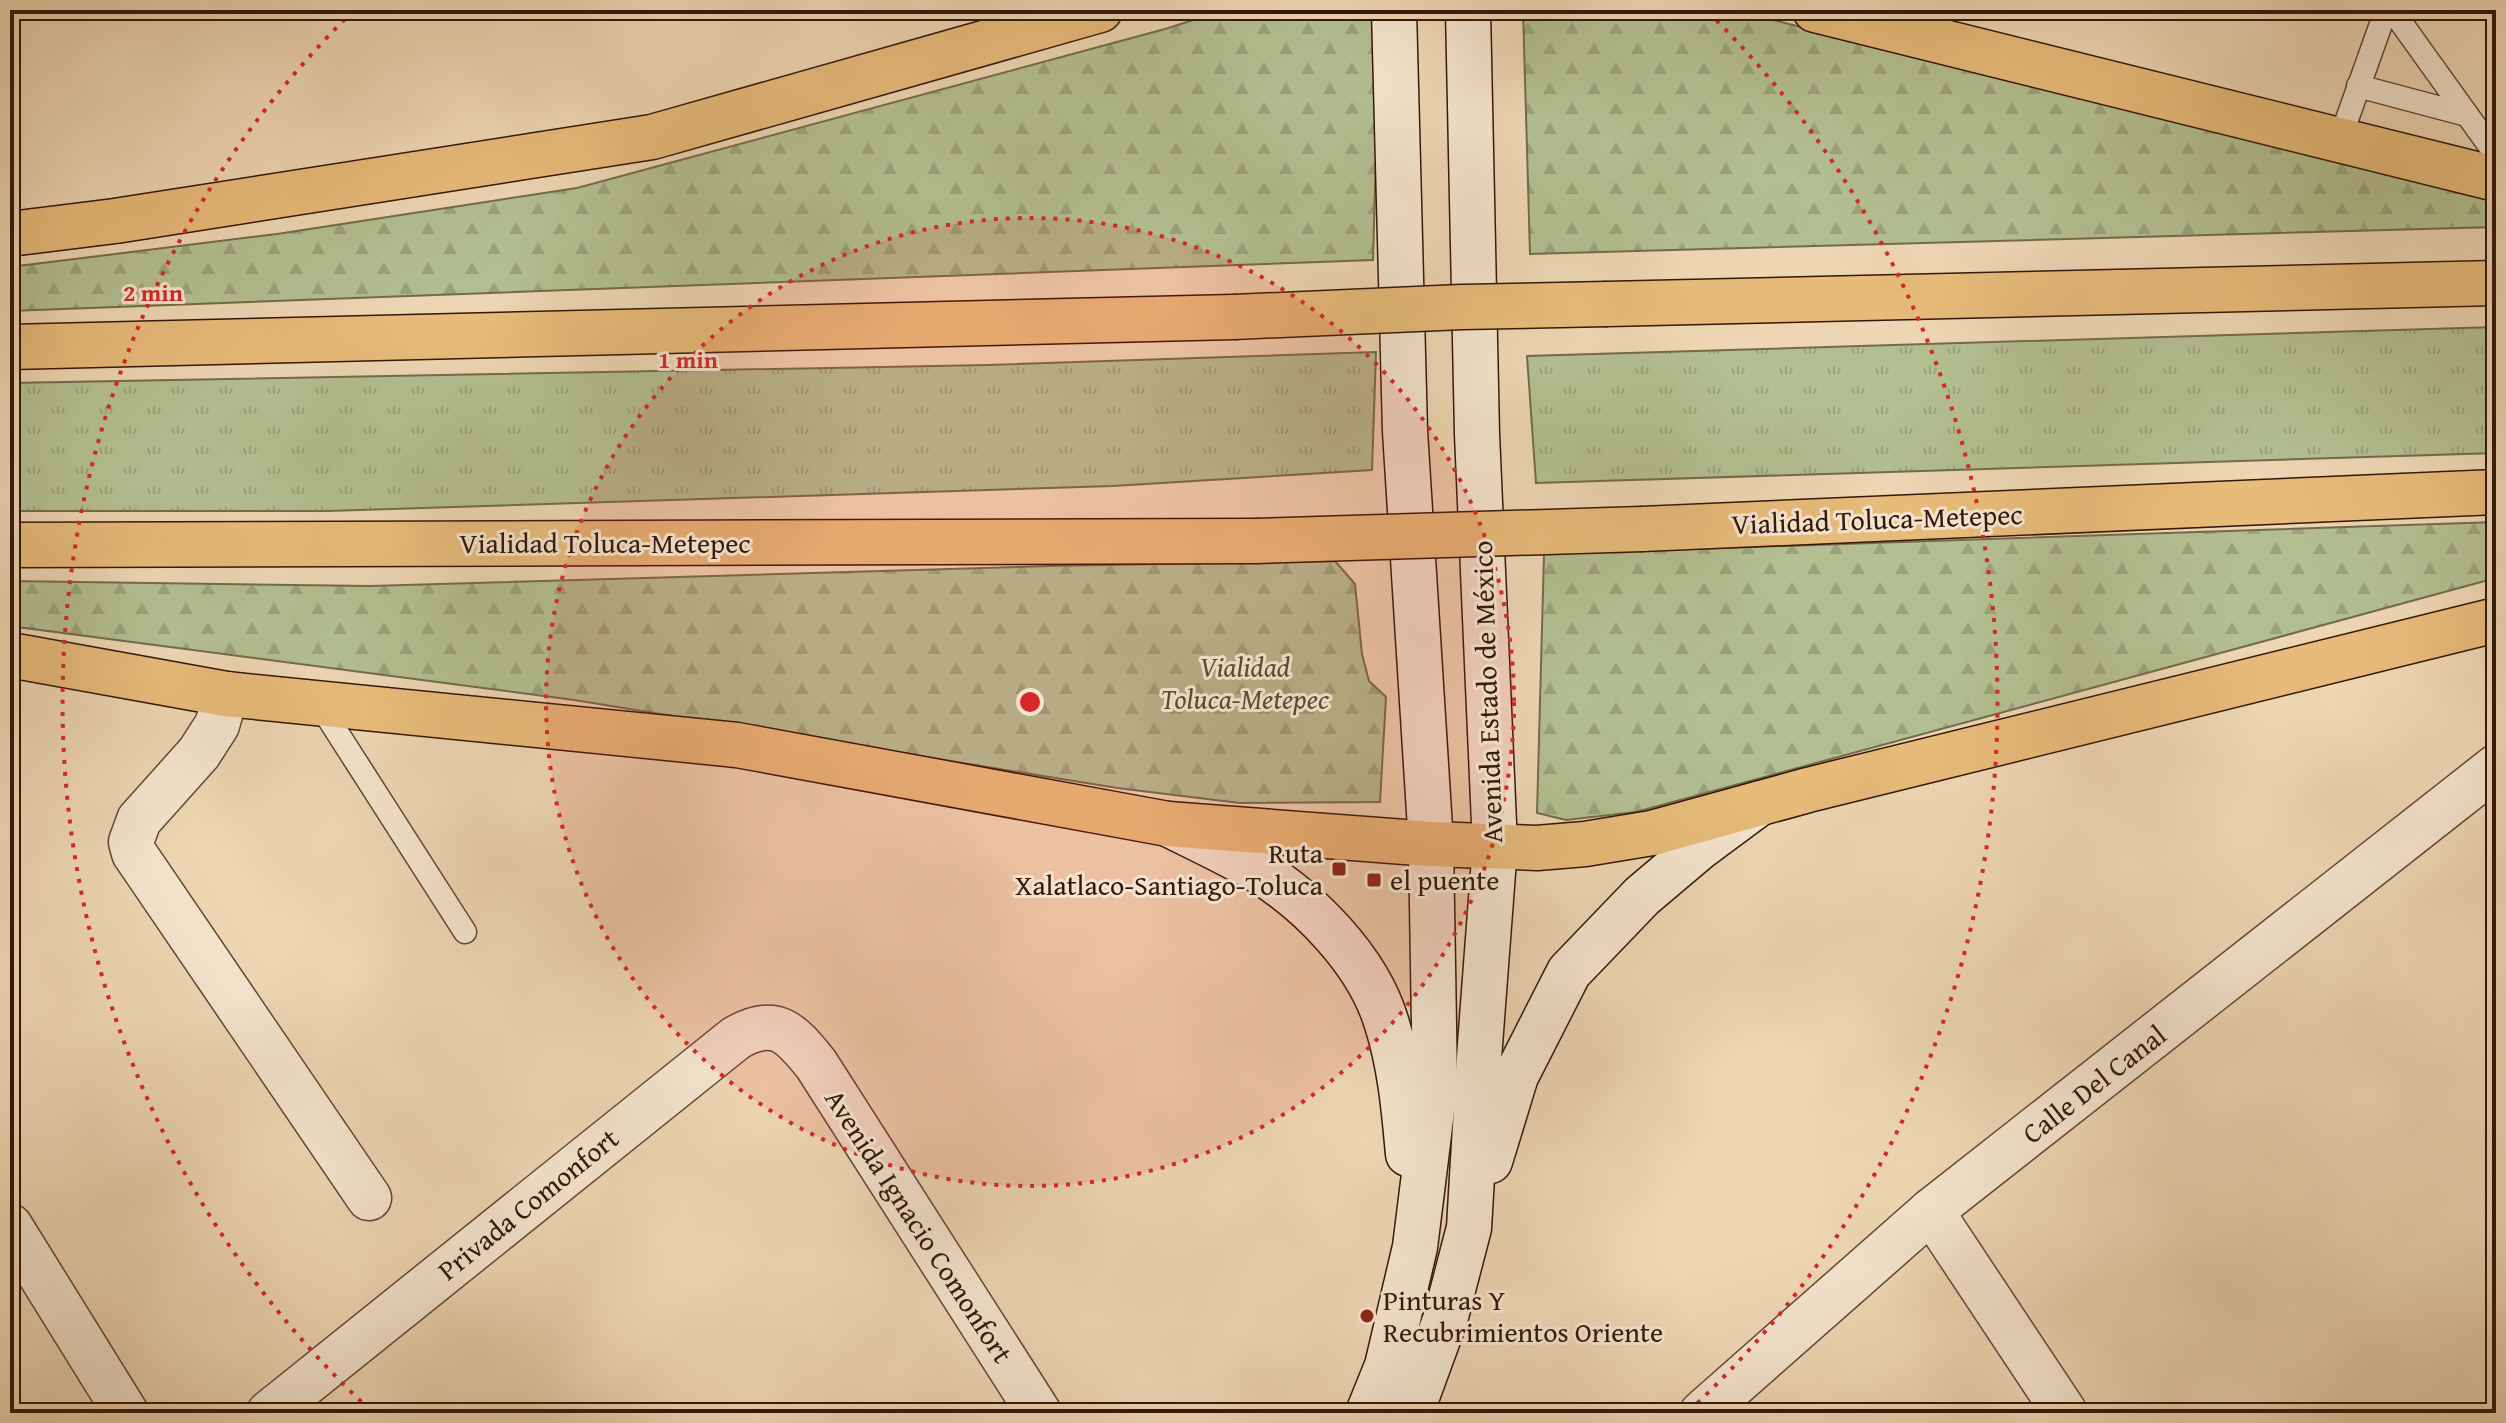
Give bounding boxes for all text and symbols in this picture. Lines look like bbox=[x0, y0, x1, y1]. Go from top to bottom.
text: 2 min bbox=[123, 275, 183, 310]
text: 1 min bbox=[658, 342, 718, 377]
street label: Vialidad Toluca-Metepec bbox=[1731, 493, 2023, 544]
street label: Vialidad Toluca-Metepec bbox=[459, 522, 751, 563]
street label: Avenida Estado de México bbox=[1461, 540, 1512, 844]
park label: Vialidad Toluca-Metepec bbox=[1161, 646, 1330, 719]
centre of rings bbox=[1016, 688, 1044, 716]
place label: Ruta Xalatlaco-Santiago-Toluca bbox=[1015, 832, 1324, 905]
place label: el puente bbox=[1390, 859, 1499, 900]
marker: Ruta Xalatlaco-Santiago-Toluca bbox=[1330, 860, 1348, 878]
marker: el puente bbox=[1365, 871, 1383, 889]
street label: Calle Del Canal bbox=[2013, 1014, 2175, 1153]
street label: Avenida Ignacio Comonfort bbox=[815, 1081, 1024, 1371]
street label: Privada Comonfort bbox=[428, 1118, 627, 1290]
place label: Pinturas Y Recubrimientos Oriente bbox=[1383, 1279, 1663, 1352]
marker: Pinturas Y Recubrimientos Oriente bbox=[1358, 1307, 1376, 1325]

